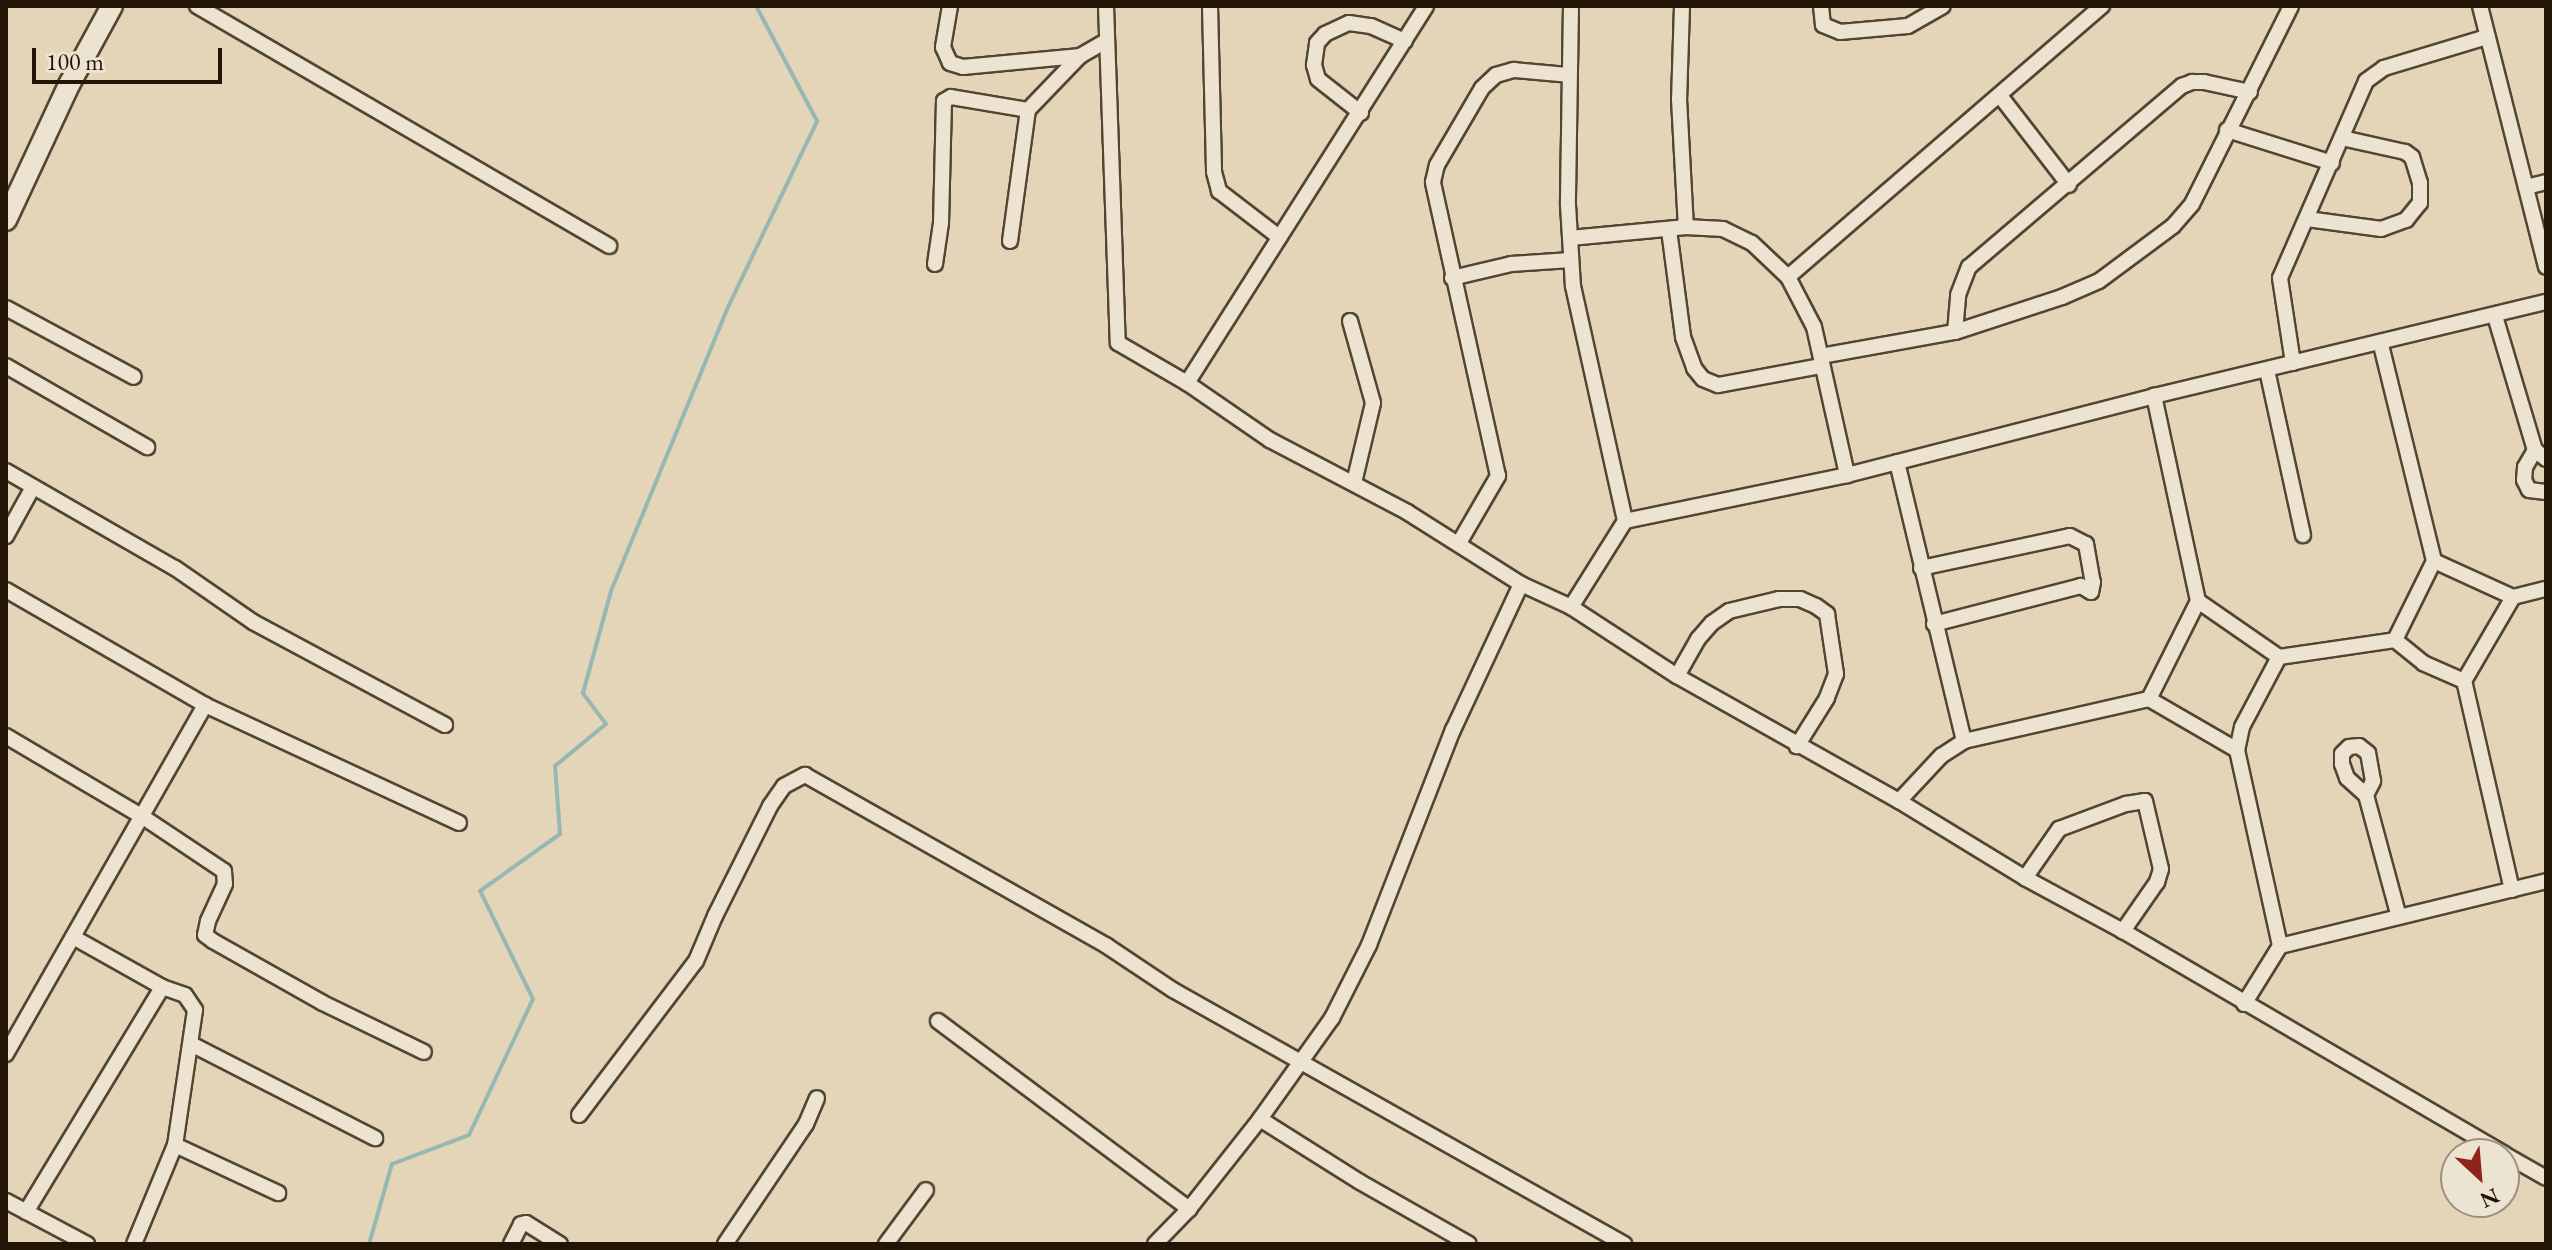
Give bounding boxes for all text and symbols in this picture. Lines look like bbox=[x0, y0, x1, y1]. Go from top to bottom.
scale bar bbox=[36, 32, 226, 82]
text: 100 m bbox=[46, 46, 104, 77]
north arrow bbox=[2440, 1138, 2520, 1218]
text: N bbox=[2476, 1181, 2504, 1215]

